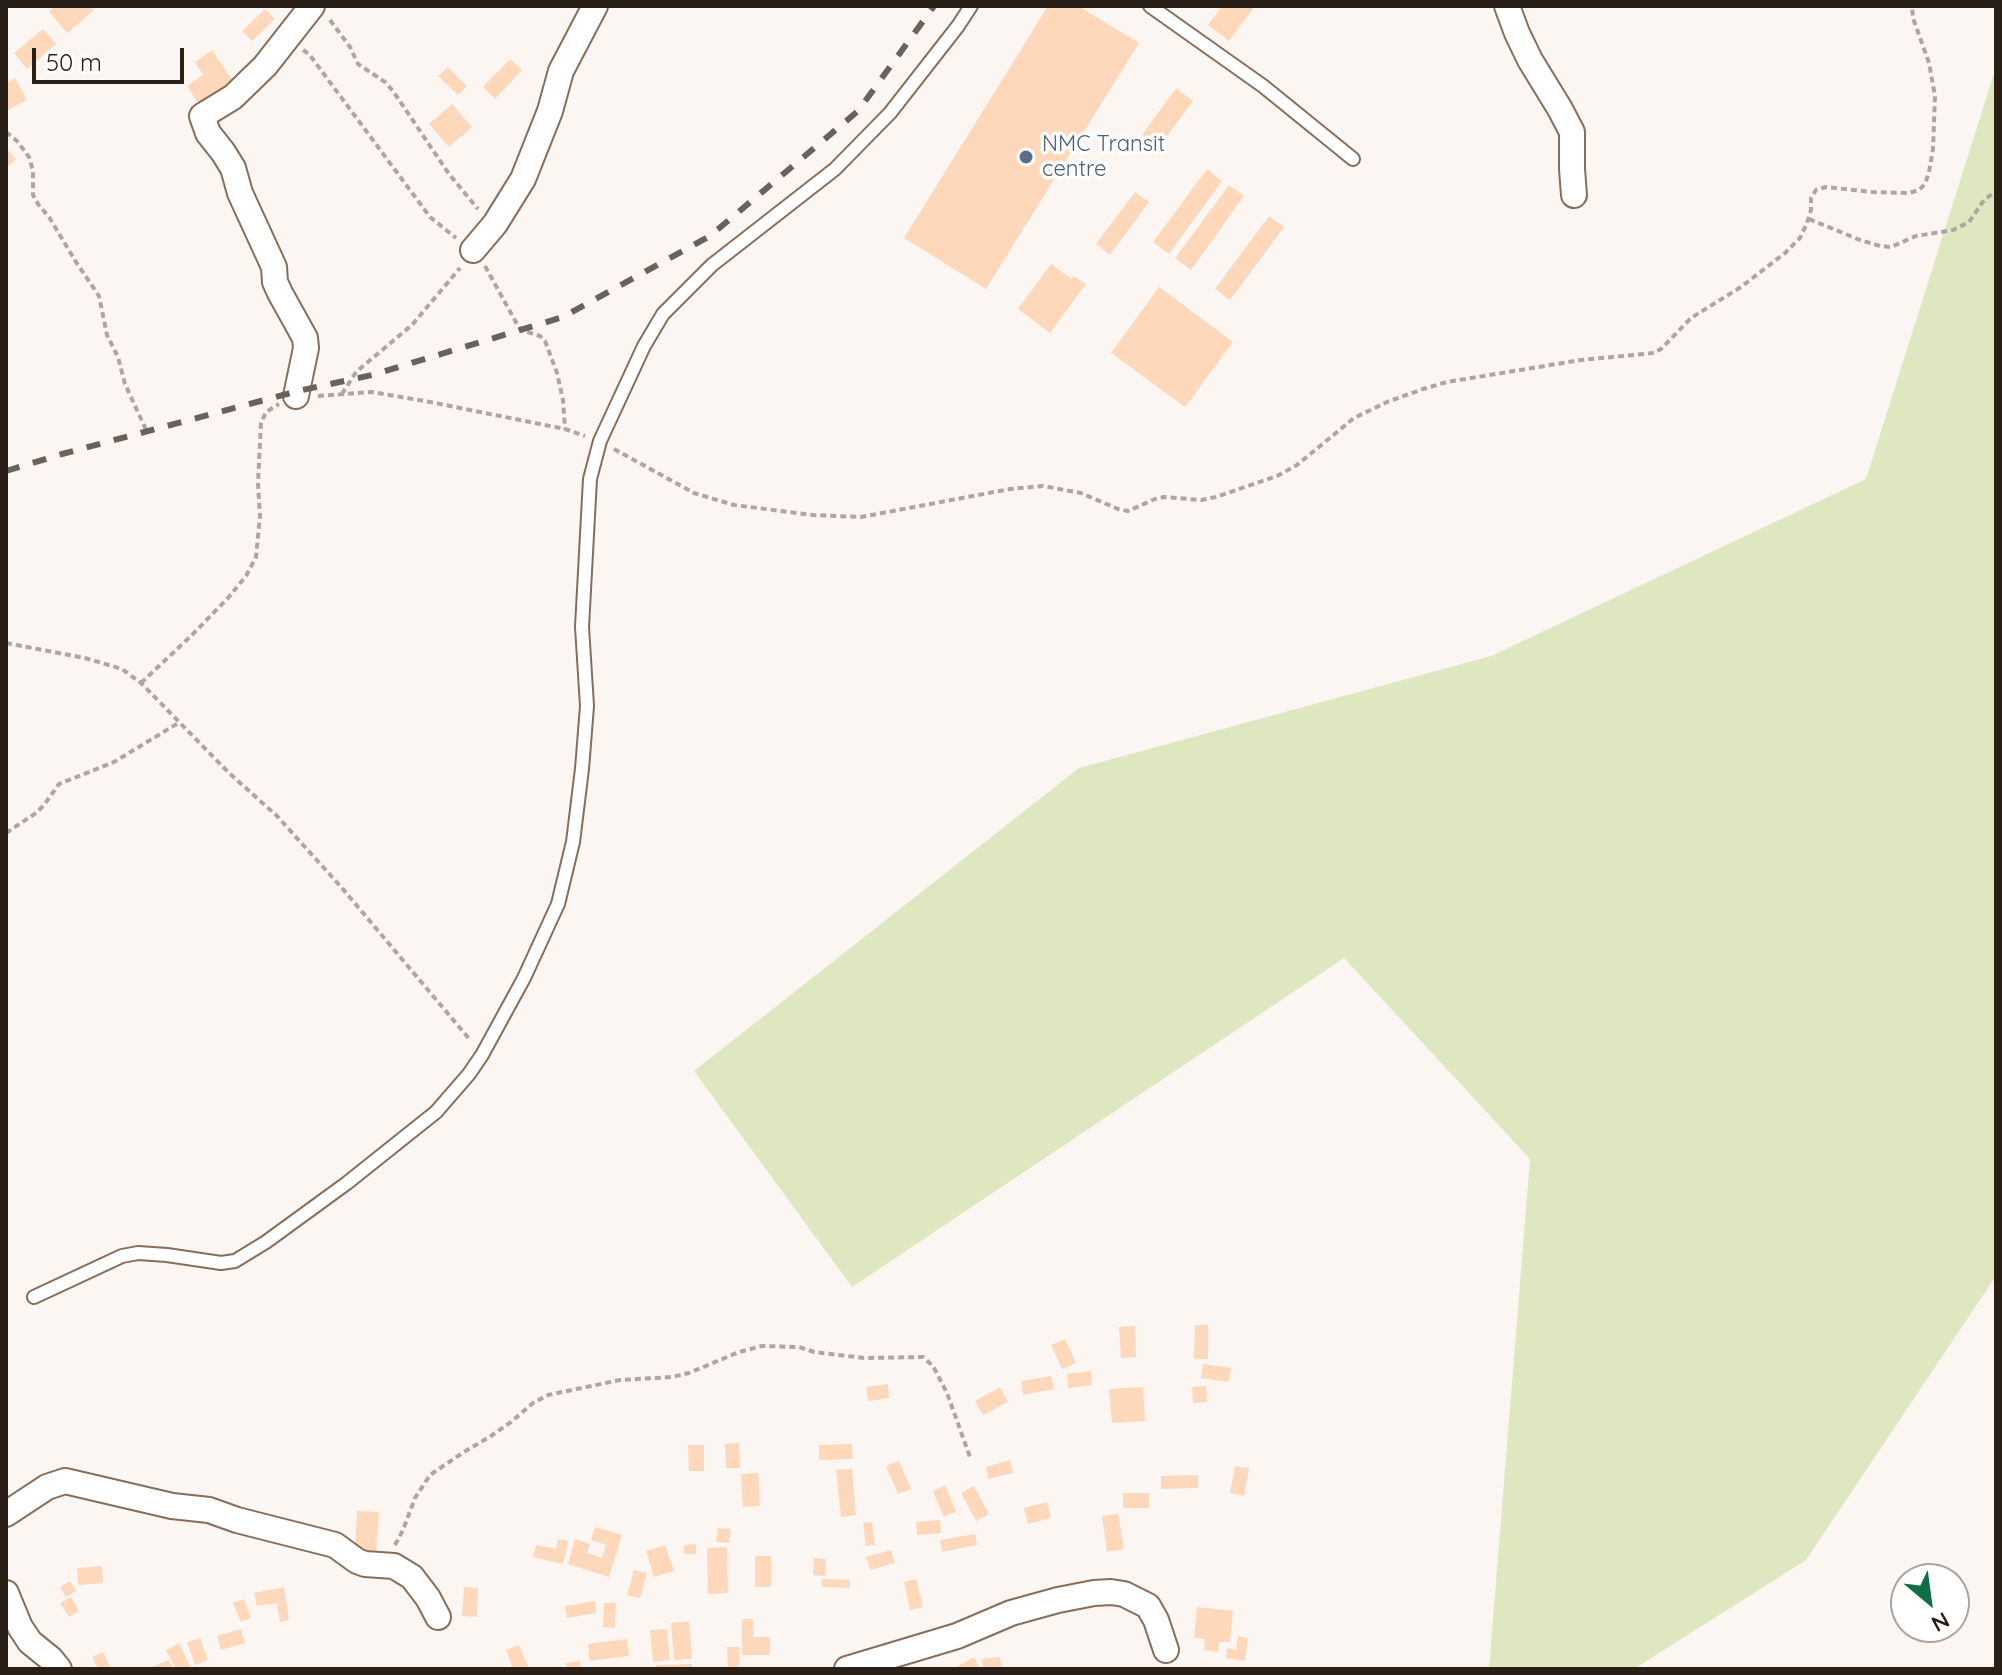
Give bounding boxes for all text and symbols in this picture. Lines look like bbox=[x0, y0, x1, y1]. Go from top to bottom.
scale bar bbox=[36, 32, 188, 82]
text: 50 m bbox=[46, 47, 102, 77]
place label: NMC Transit centre bbox=[1042, 131, 1165, 182]
marker: NMC Transit centre bbox=[1017, 148, 1035, 166]
north arrow bbox=[1890, 1563, 1970, 1643]
text: N bbox=[1927, 1606, 1955, 1638]

